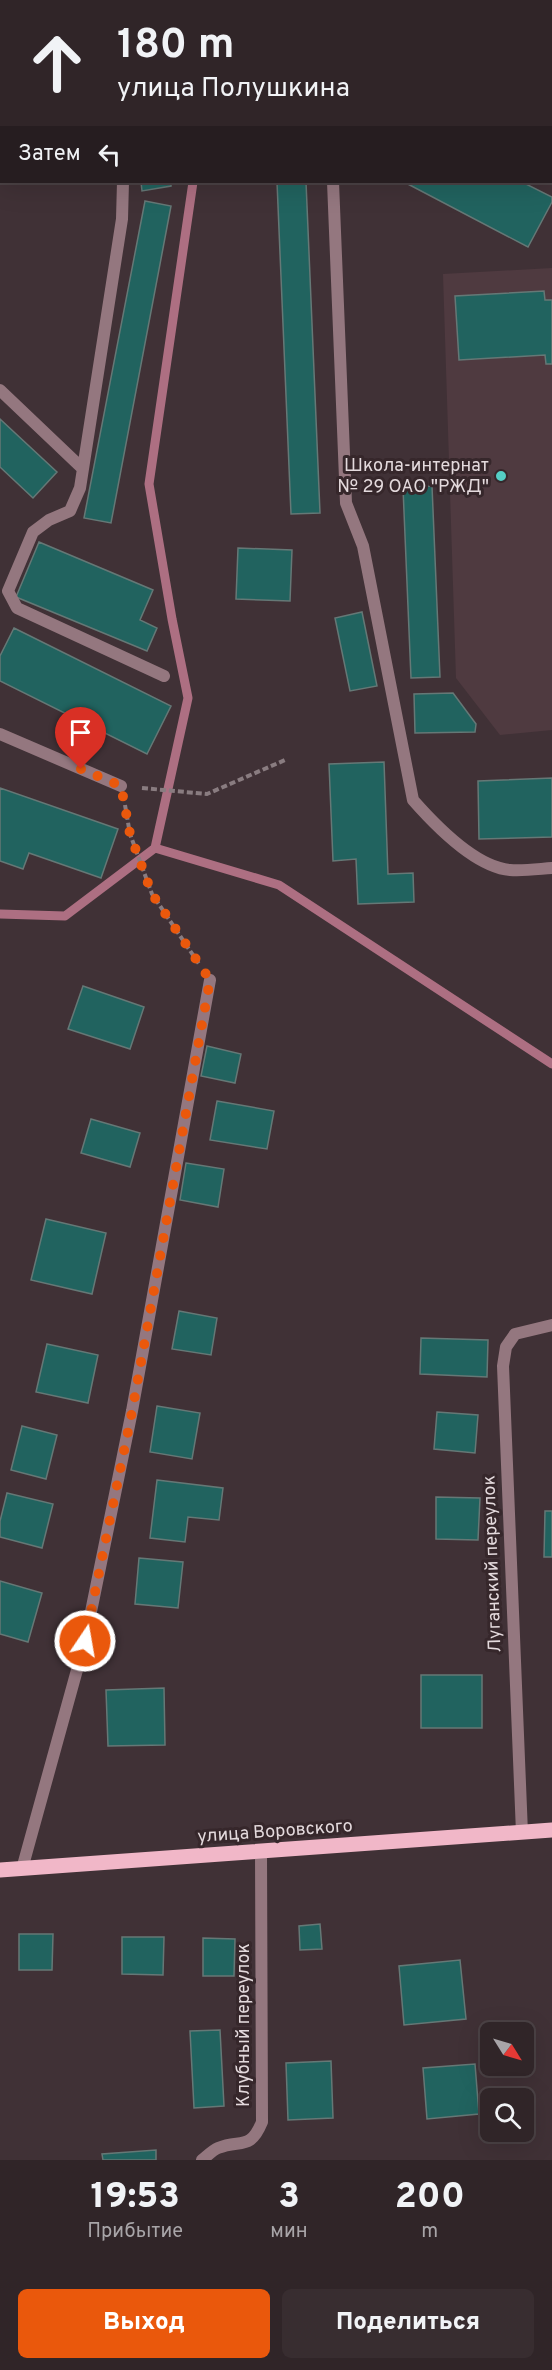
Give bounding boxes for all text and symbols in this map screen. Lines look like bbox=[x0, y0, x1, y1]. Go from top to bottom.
text: 180 m bbox=[117, 20, 234, 73]
icon: ahead bbox=[18, 24, 96, 102]
text: улица Полушкина bbox=[117, 72, 350, 106]
icon: left bbox=[93, 138, 126, 171]
text: Затем bbox=[18, 141, 81, 168]
place label: Школа-интернат № 29 ОАО "РЖД" bbox=[337, 455, 489, 499]
marker: Школа-интернат № 29 ОАО "РЖД" bbox=[494, 469, 508, 483]
pin bbox=[55, 707, 106, 769]
icon: arrive bbox=[64, 716, 97, 749]
street label: Луганский переулок bbox=[478, 1475, 508, 1653]
position arrow bbox=[53, 1609, 117, 1673]
street label: улица Воровского bbox=[197, 1815, 353, 1849]
street label: Клубный переулок bbox=[233, 1943, 256, 2107]
north arrow bbox=[480, 2022, 534, 2076]
map controls bbox=[480, 2022, 534, 2142]
button: search bbox=[480, 2088, 534, 2142]
text: 19:53 bbox=[90, 2175, 180, 2221]
text: 3 bbox=[278, 2175, 300, 2221]
text: 200 bbox=[395, 2175, 465, 2221]
text: Прибытие bbox=[87, 2219, 183, 2245]
text: мин bbox=[270, 2219, 308, 2245]
text: m bbox=[421, 2219, 438, 2245]
button: Выход bbox=[18, 2289, 270, 2358]
button: Поделиться bbox=[282, 2289, 534, 2358]

